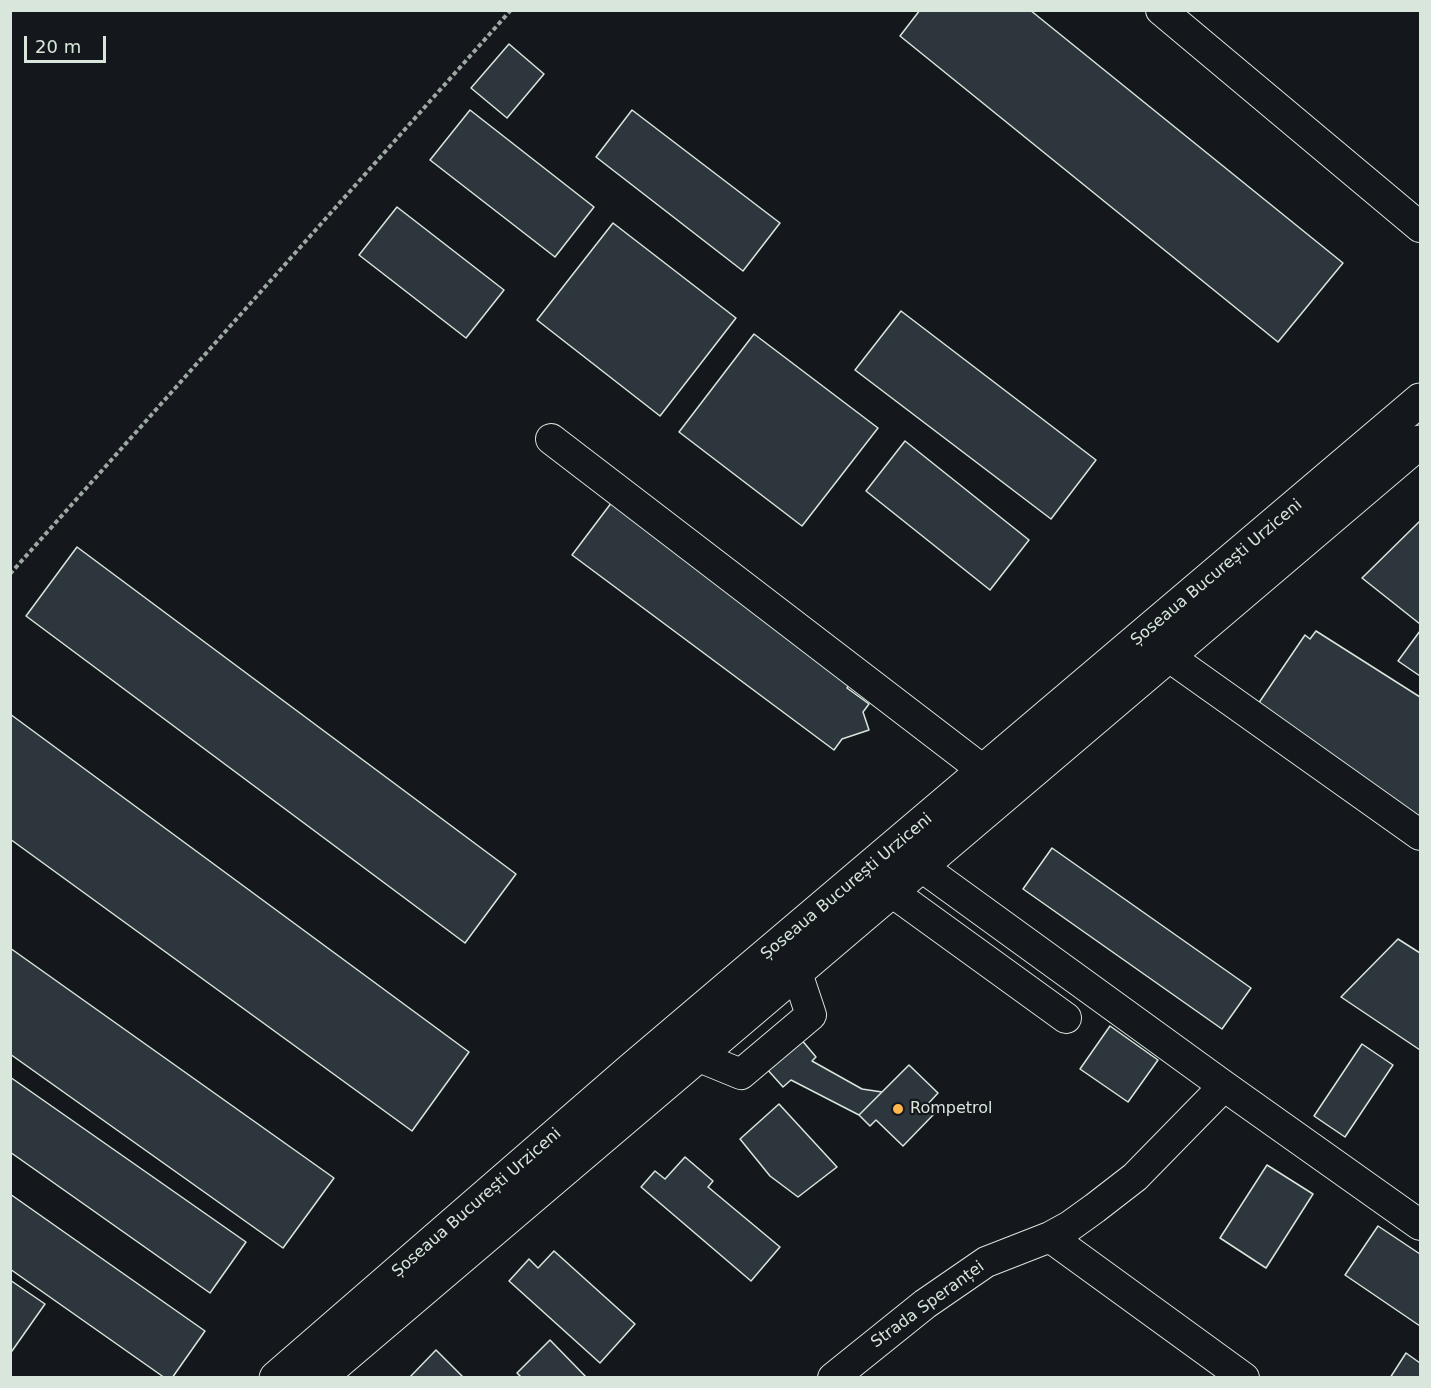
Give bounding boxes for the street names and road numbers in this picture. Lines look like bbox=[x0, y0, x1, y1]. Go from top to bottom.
street label: Șoseaua București Urziceni bbox=[1127, 496, 1307, 650]
street label: Șoseaua București Urziceni bbox=[757, 810, 937, 964]
street label: Șoseaua București Urziceni bbox=[389, 1124, 565, 1282]
street label: Strada Speranței bbox=[868, 1258, 988, 1352]

